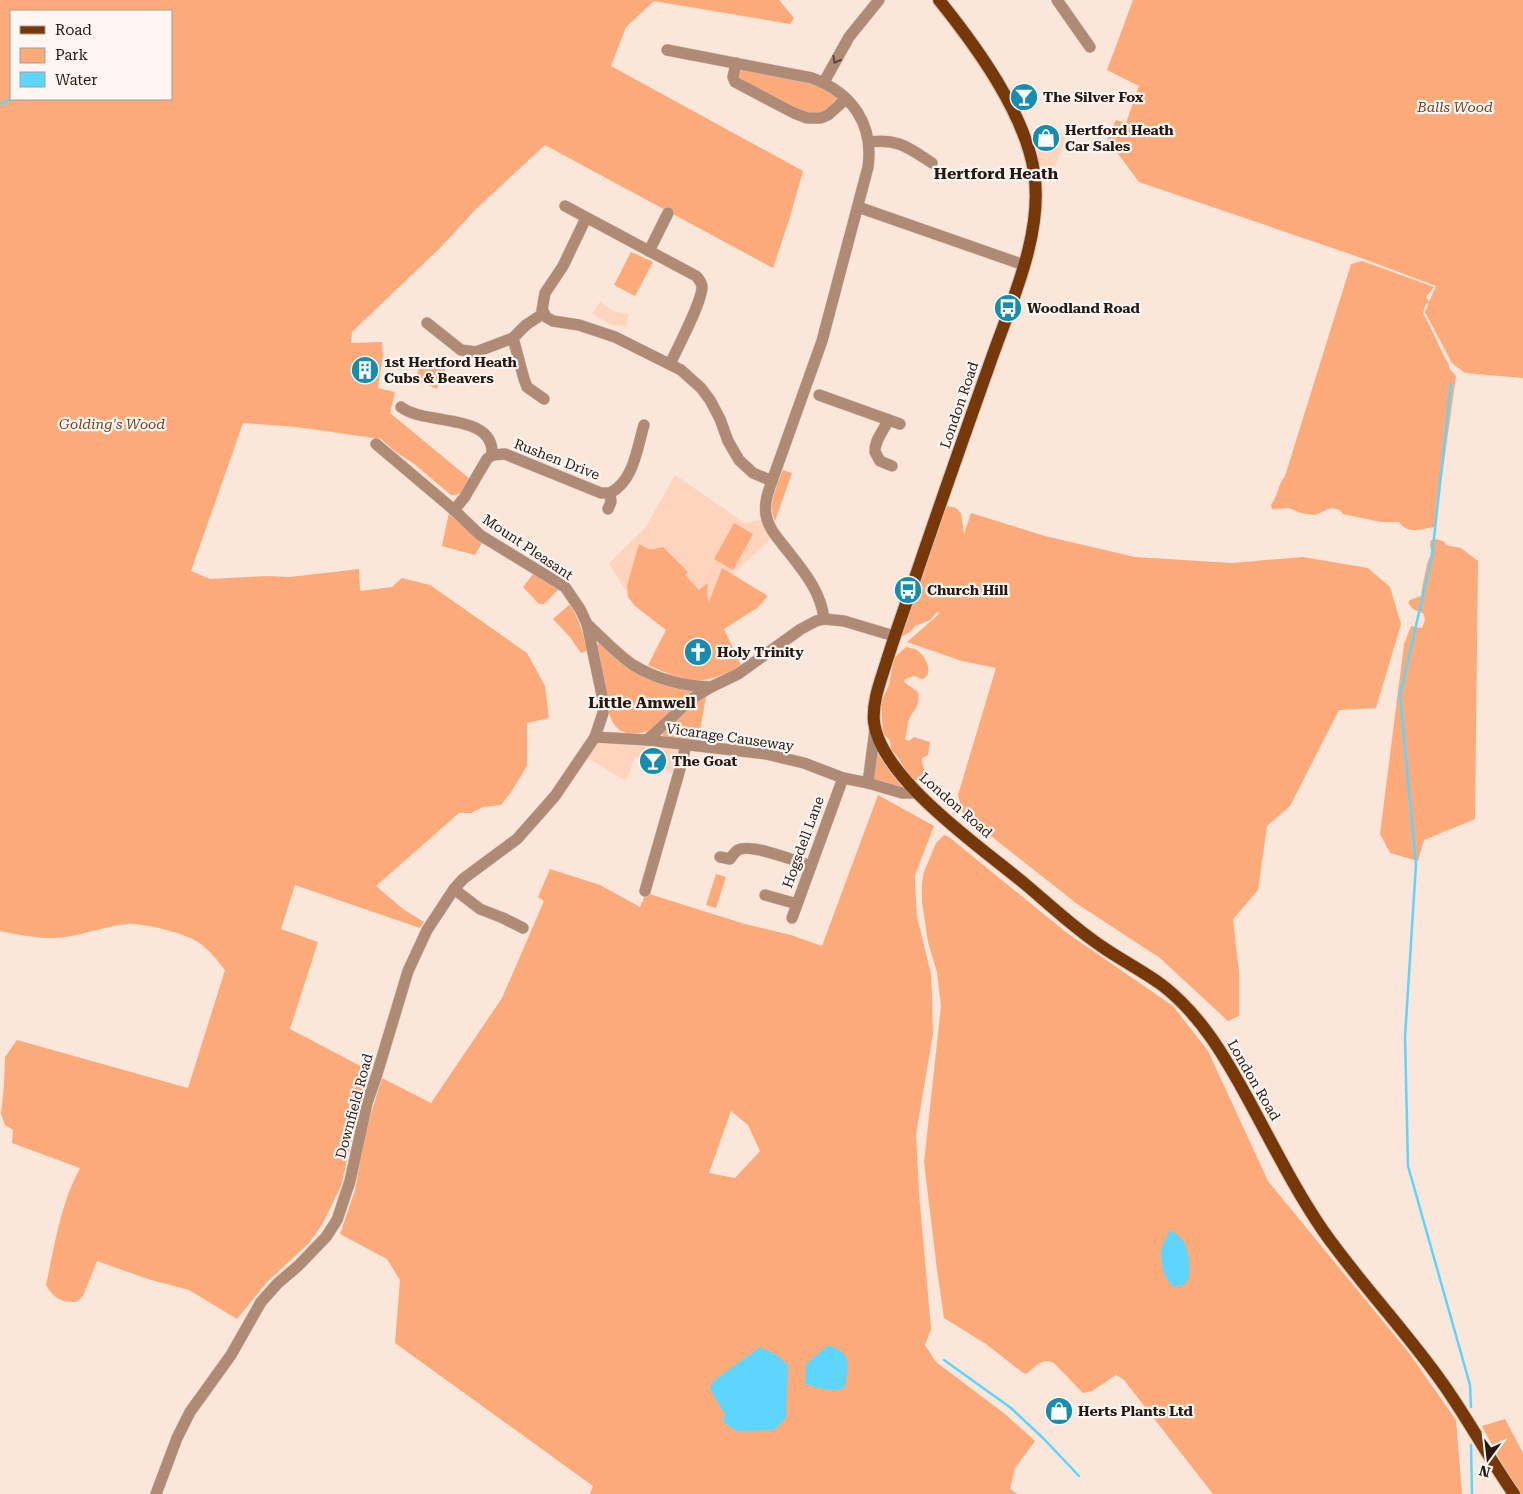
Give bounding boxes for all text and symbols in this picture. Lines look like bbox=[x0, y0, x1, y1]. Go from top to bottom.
legend bbox=[10, 10, 172, 100]
text: Road bbox=[55, 21, 92, 39]
text: Park bbox=[55, 46, 89, 64]
one-way arrow bbox=[833, 54, 843, 63]
text: Water bbox=[55, 71, 97, 89]
bar icon: The Silver Fox bbox=[1009, 82, 1039, 112]
place label: The Silver Fox bbox=[1043, 89, 1144, 105]
park label: Balls Wood bbox=[1416, 99, 1493, 115]
place label: Hertford Heath Car Sales bbox=[1065, 122, 1174, 154]
shop icon: Hertford Heath Car Sales bbox=[1031, 123, 1061, 153]
district label: Hertford Heath bbox=[934, 164, 1058, 183]
bus stop icon: Woodland Road bbox=[993, 293, 1023, 323]
place label: Woodland Road bbox=[1027, 300, 1141, 316]
place label: 1st Hertford Heath Cubs & Beavers bbox=[384, 354, 518, 386]
building icon: 1st Hertford Heath Cubs & Beavers bbox=[350, 355, 380, 385]
street label: London Road bbox=[937, 359, 981, 451]
park label: Golding's Wood bbox=[59, 416, 165, 432]
street label: Rushen Drive bbox=[512, 435, 602, 483]
street label: Mount Pleasant bbox=[480, 511, 576, 583]
bus stop icon: Church Hill bbox=[893, 575, 923, 605]
place label: Church Hill bbox=[927, 582, 1008, 598]
church icon: Holy Trinity bbox=[683, 637, 713, 667]
place label: Holy Trinity bbox=[717, 644, 804, 660]
district label: Little Amwell bbox=[588, 693, 697, 712]
street label: Vicarage Causeway bbox=[665, 720, 796, 754]
bar icon: The Goat bbox=[638, 746, 668, 776]
place label: The Goat bbox=[672, 753, 737, 769]
street label: London Road bbox=[916, 769, 996, 841]
street label: Hogsdell Lane bbox=[779, 794, 827, 890]
street label: London Road bbox=[1224, 1037, 1284, 1123]
street label: Downfield Road bbox=[332, 1052, 376, 1160]
shop icon: Herts Plants Ltd bbox=[1044, 1396, 1074, 1426]
place label: Herts Plants Ltd bbox=[1078, 1403, 1194, 1419]
north arrow bbox=[1463, 1434, 1513, 1484]
text: N bbox=[1477, 1462, 1492, 1481]

